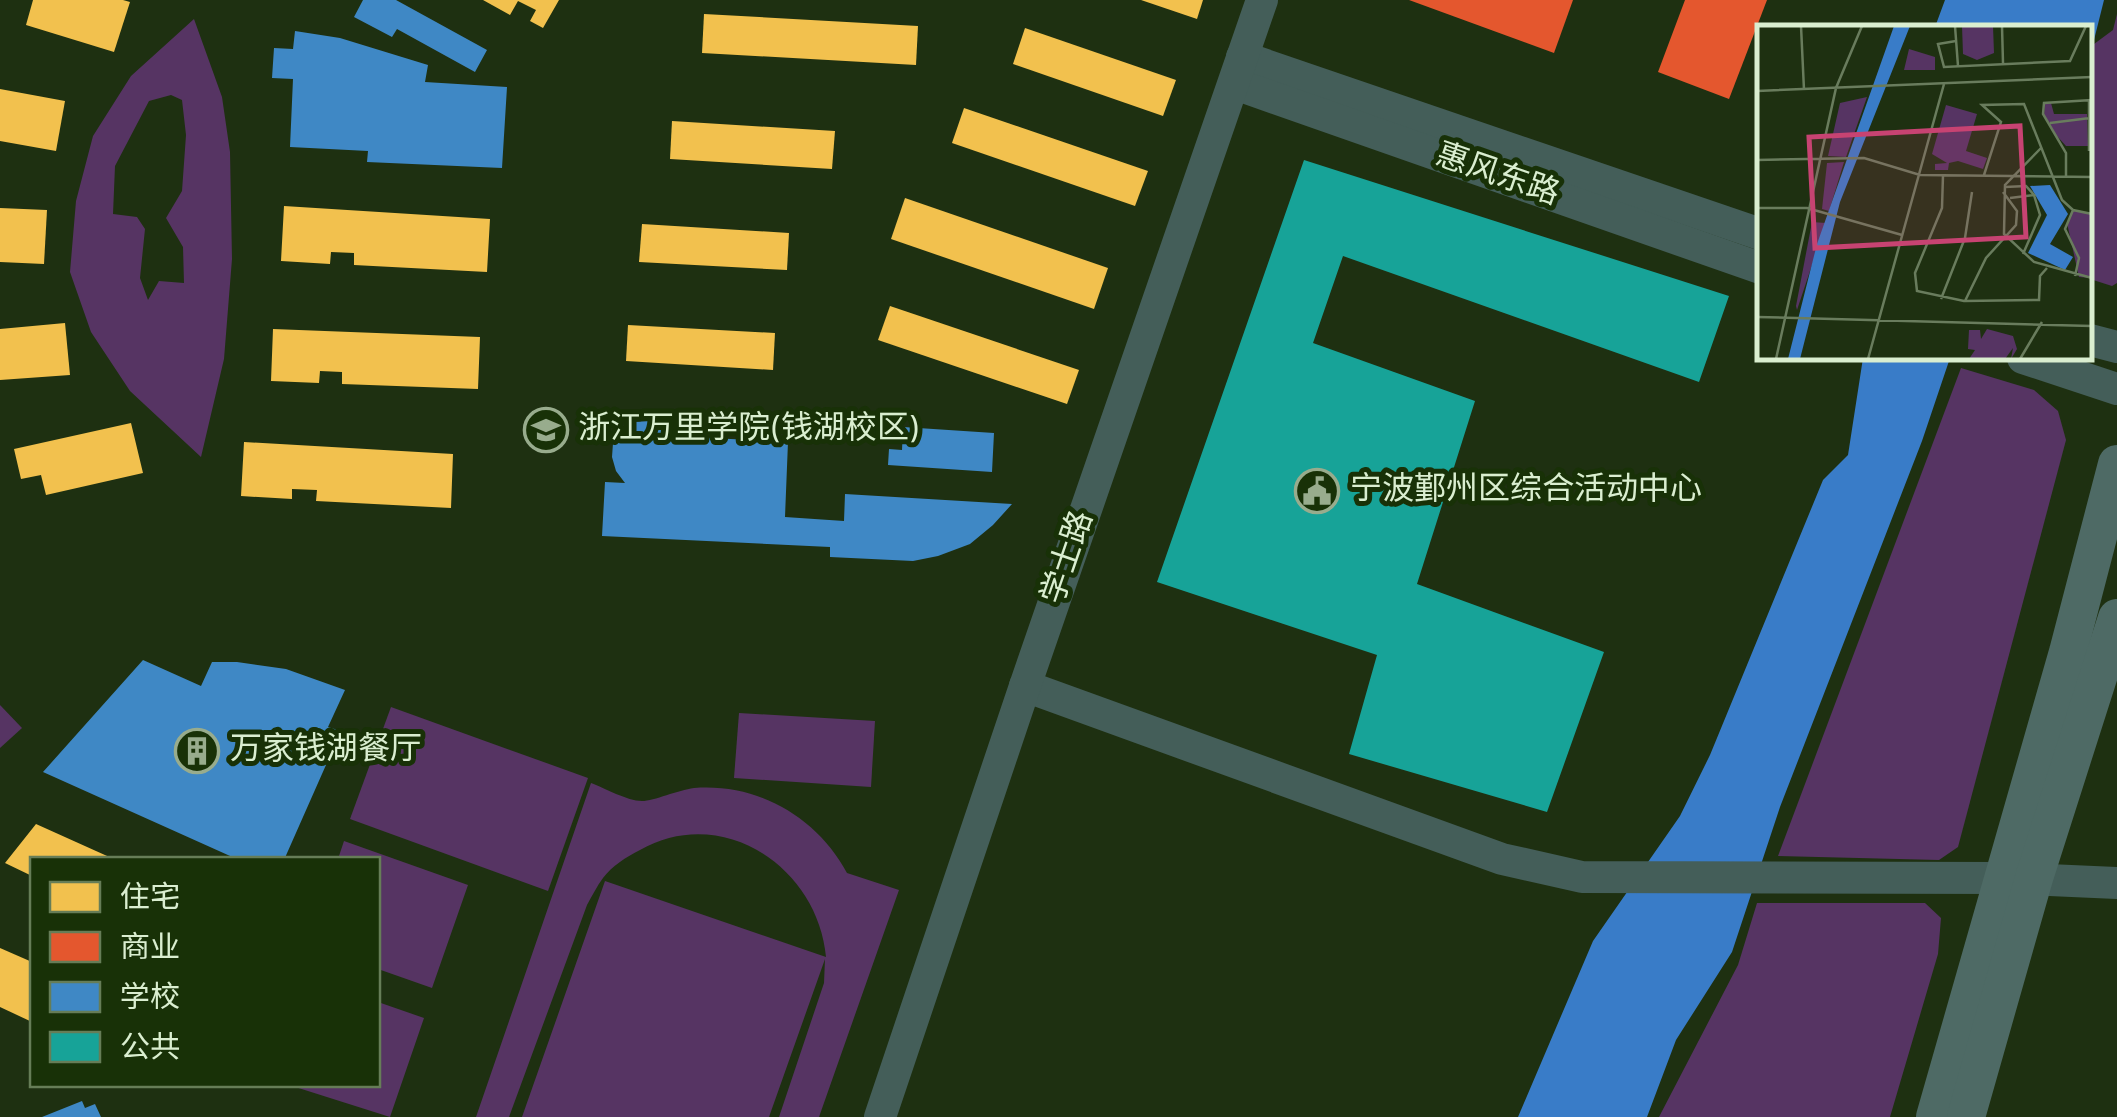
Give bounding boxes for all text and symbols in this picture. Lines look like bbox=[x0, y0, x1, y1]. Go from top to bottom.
inset map bbox=[1757, 25, 2092, 360]
street label: 惠风东路 bbox=[1430, 136, 1564, 216]
school or university icon: 浙江万里学院(钱湖校区) bbox=[523, 407, 569, 453]
place label: 浙江万里学院(钱湖校区) bbox=[578, 410, 920, 450]
public building icon: 宁波鄞州区综合活动中心 bbox=[1294, 468, 1340, 514]
place label: 宁波鄞州区综合活动中心 bbox=[1350, 471, 1702, 511]
street label: 学士路 bbox=[1034, 506, 1104, 610]
building icon: 万家钱湖餐厅 bbox=[174, 728, 220, 774]
place label: 万家钱湖餐厅 bbox=[230, 731, 422, 771]
legend bbox=[30, 857, 380, 1087]
text: 住宅 bbox=[120, 881, 180, 918]
text: 商业 bbox=[120, 931, 180, 968]
text: 学校 bbox=[120, 981, 180, 1018]
text: 公共 bbox=[120, 1031, 180, 1068]

